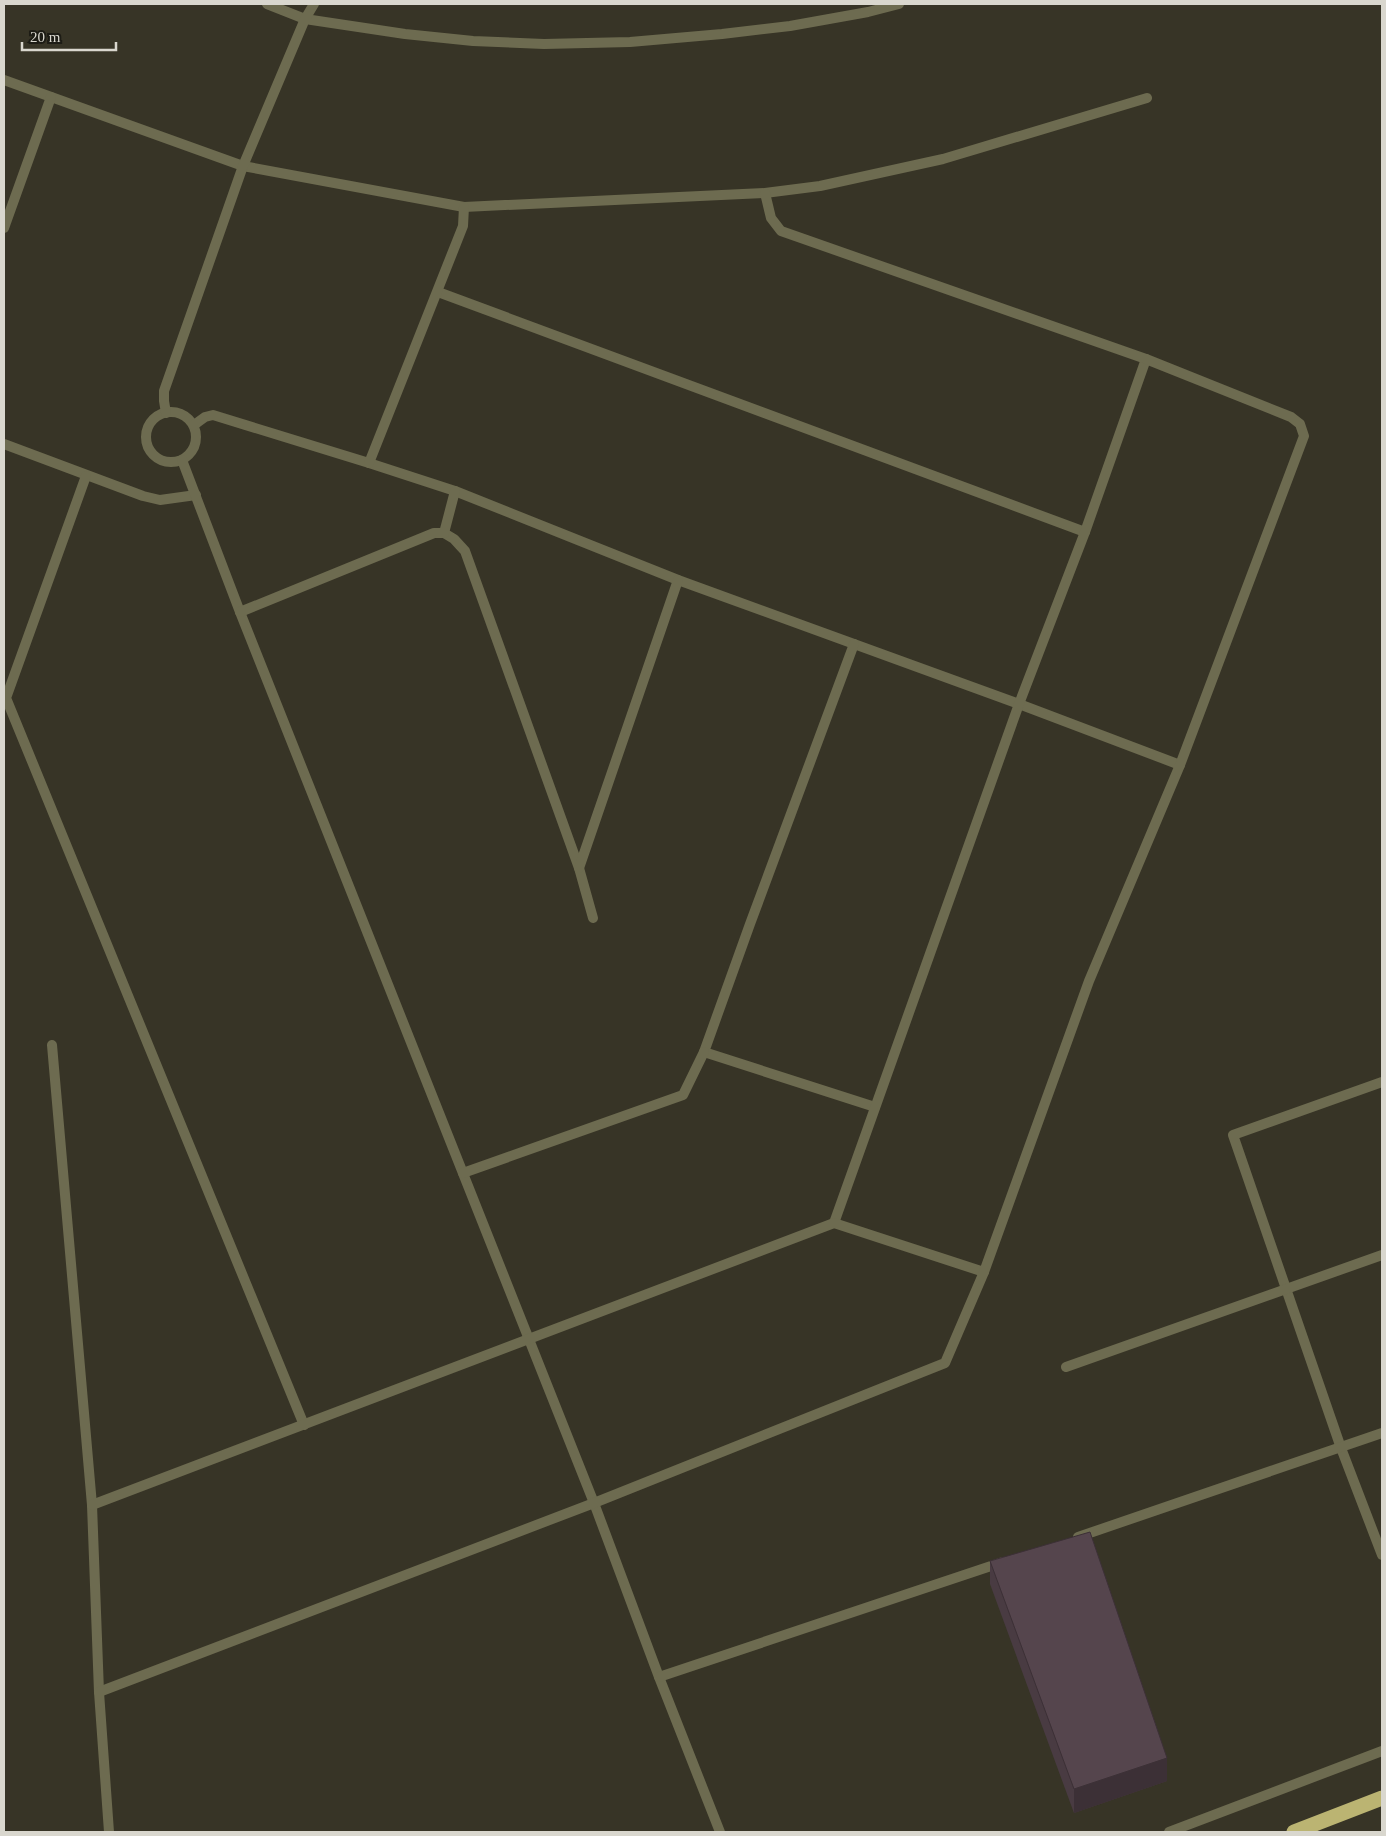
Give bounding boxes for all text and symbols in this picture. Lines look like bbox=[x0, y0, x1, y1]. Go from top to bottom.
scale bar bbox=[22, 20, 116, 52]
text: 20 m bbox=[30, 29, 61, 45]

